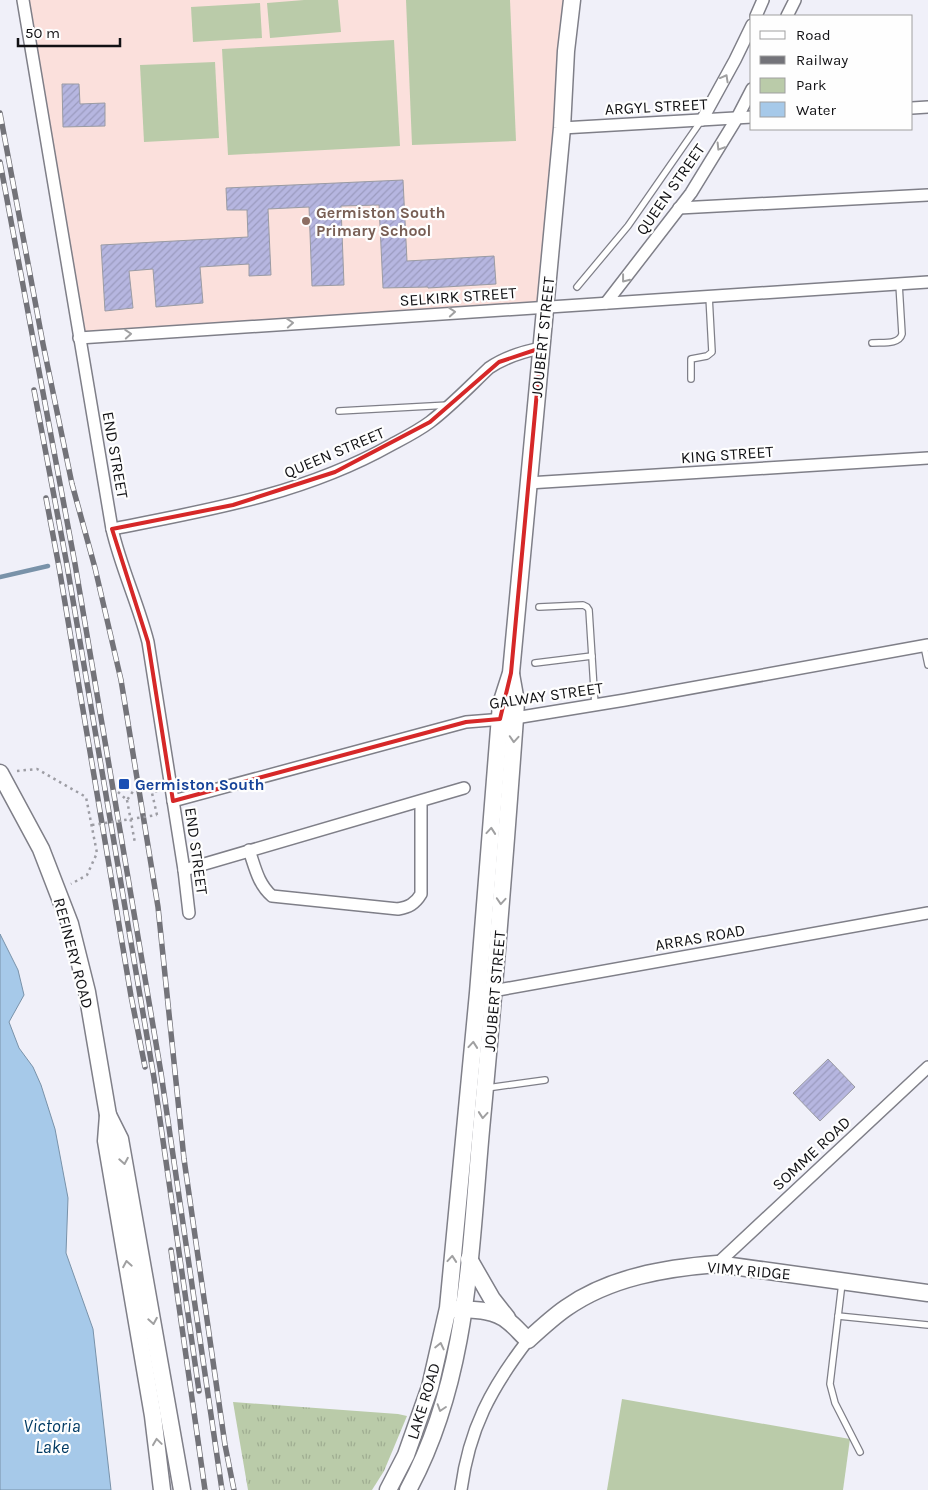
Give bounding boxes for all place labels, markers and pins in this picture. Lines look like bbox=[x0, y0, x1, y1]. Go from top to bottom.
place label: Germiston South Primary School bbox=[316, 203, 445, 240]
marker: Germiston South Primary School bbox=[300, 215, 312, 227]
place label: Germiston South bbox=[135, 775, 264, 794]
marker: Germiston South bbox=[117, 777, 131, 791]

